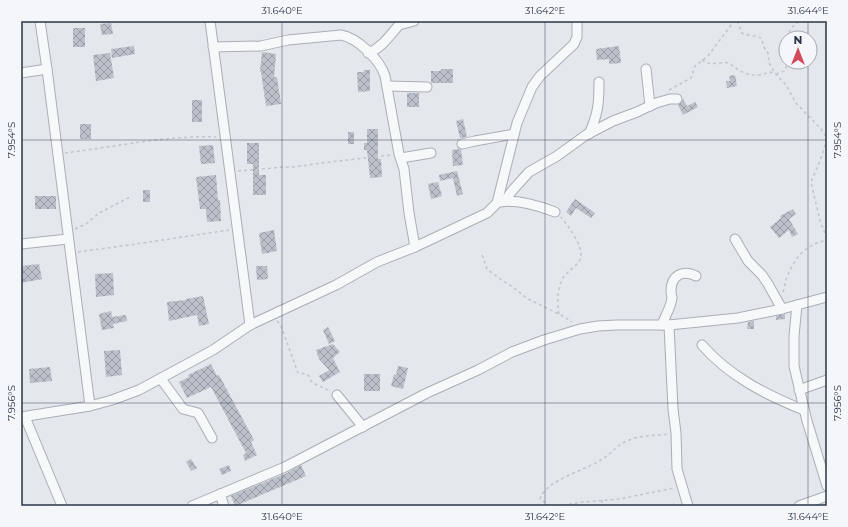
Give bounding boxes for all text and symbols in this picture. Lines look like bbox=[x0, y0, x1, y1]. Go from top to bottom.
text: 31.640°E bbox=[261, 4, 303, 17]
text: 31.642°E bbox=[525, 4, 566, 17]
text: 31.644°E bbox=[787, 4, 829, 17]
north arrow bbox=[778, 30, 818, 70]
text: N bbox=[794, 33, 802, 47]
text: 7.954°S bbox=[5, 122, 18, 158]
text: 7.954°S bbox=[831, 122, 844, 158]
text: 7.956°S bbox=[5, 385, 18, 421]
text: 7.956°S bbox=[831, 385, 844, 421]
text: 31.640°E bbox=[261, 510, 303, 523]
text: 31.642°E bbox=[525, 510, 566, 523]
text: 31.644°E bbox=[787, 510, 829, 523]

